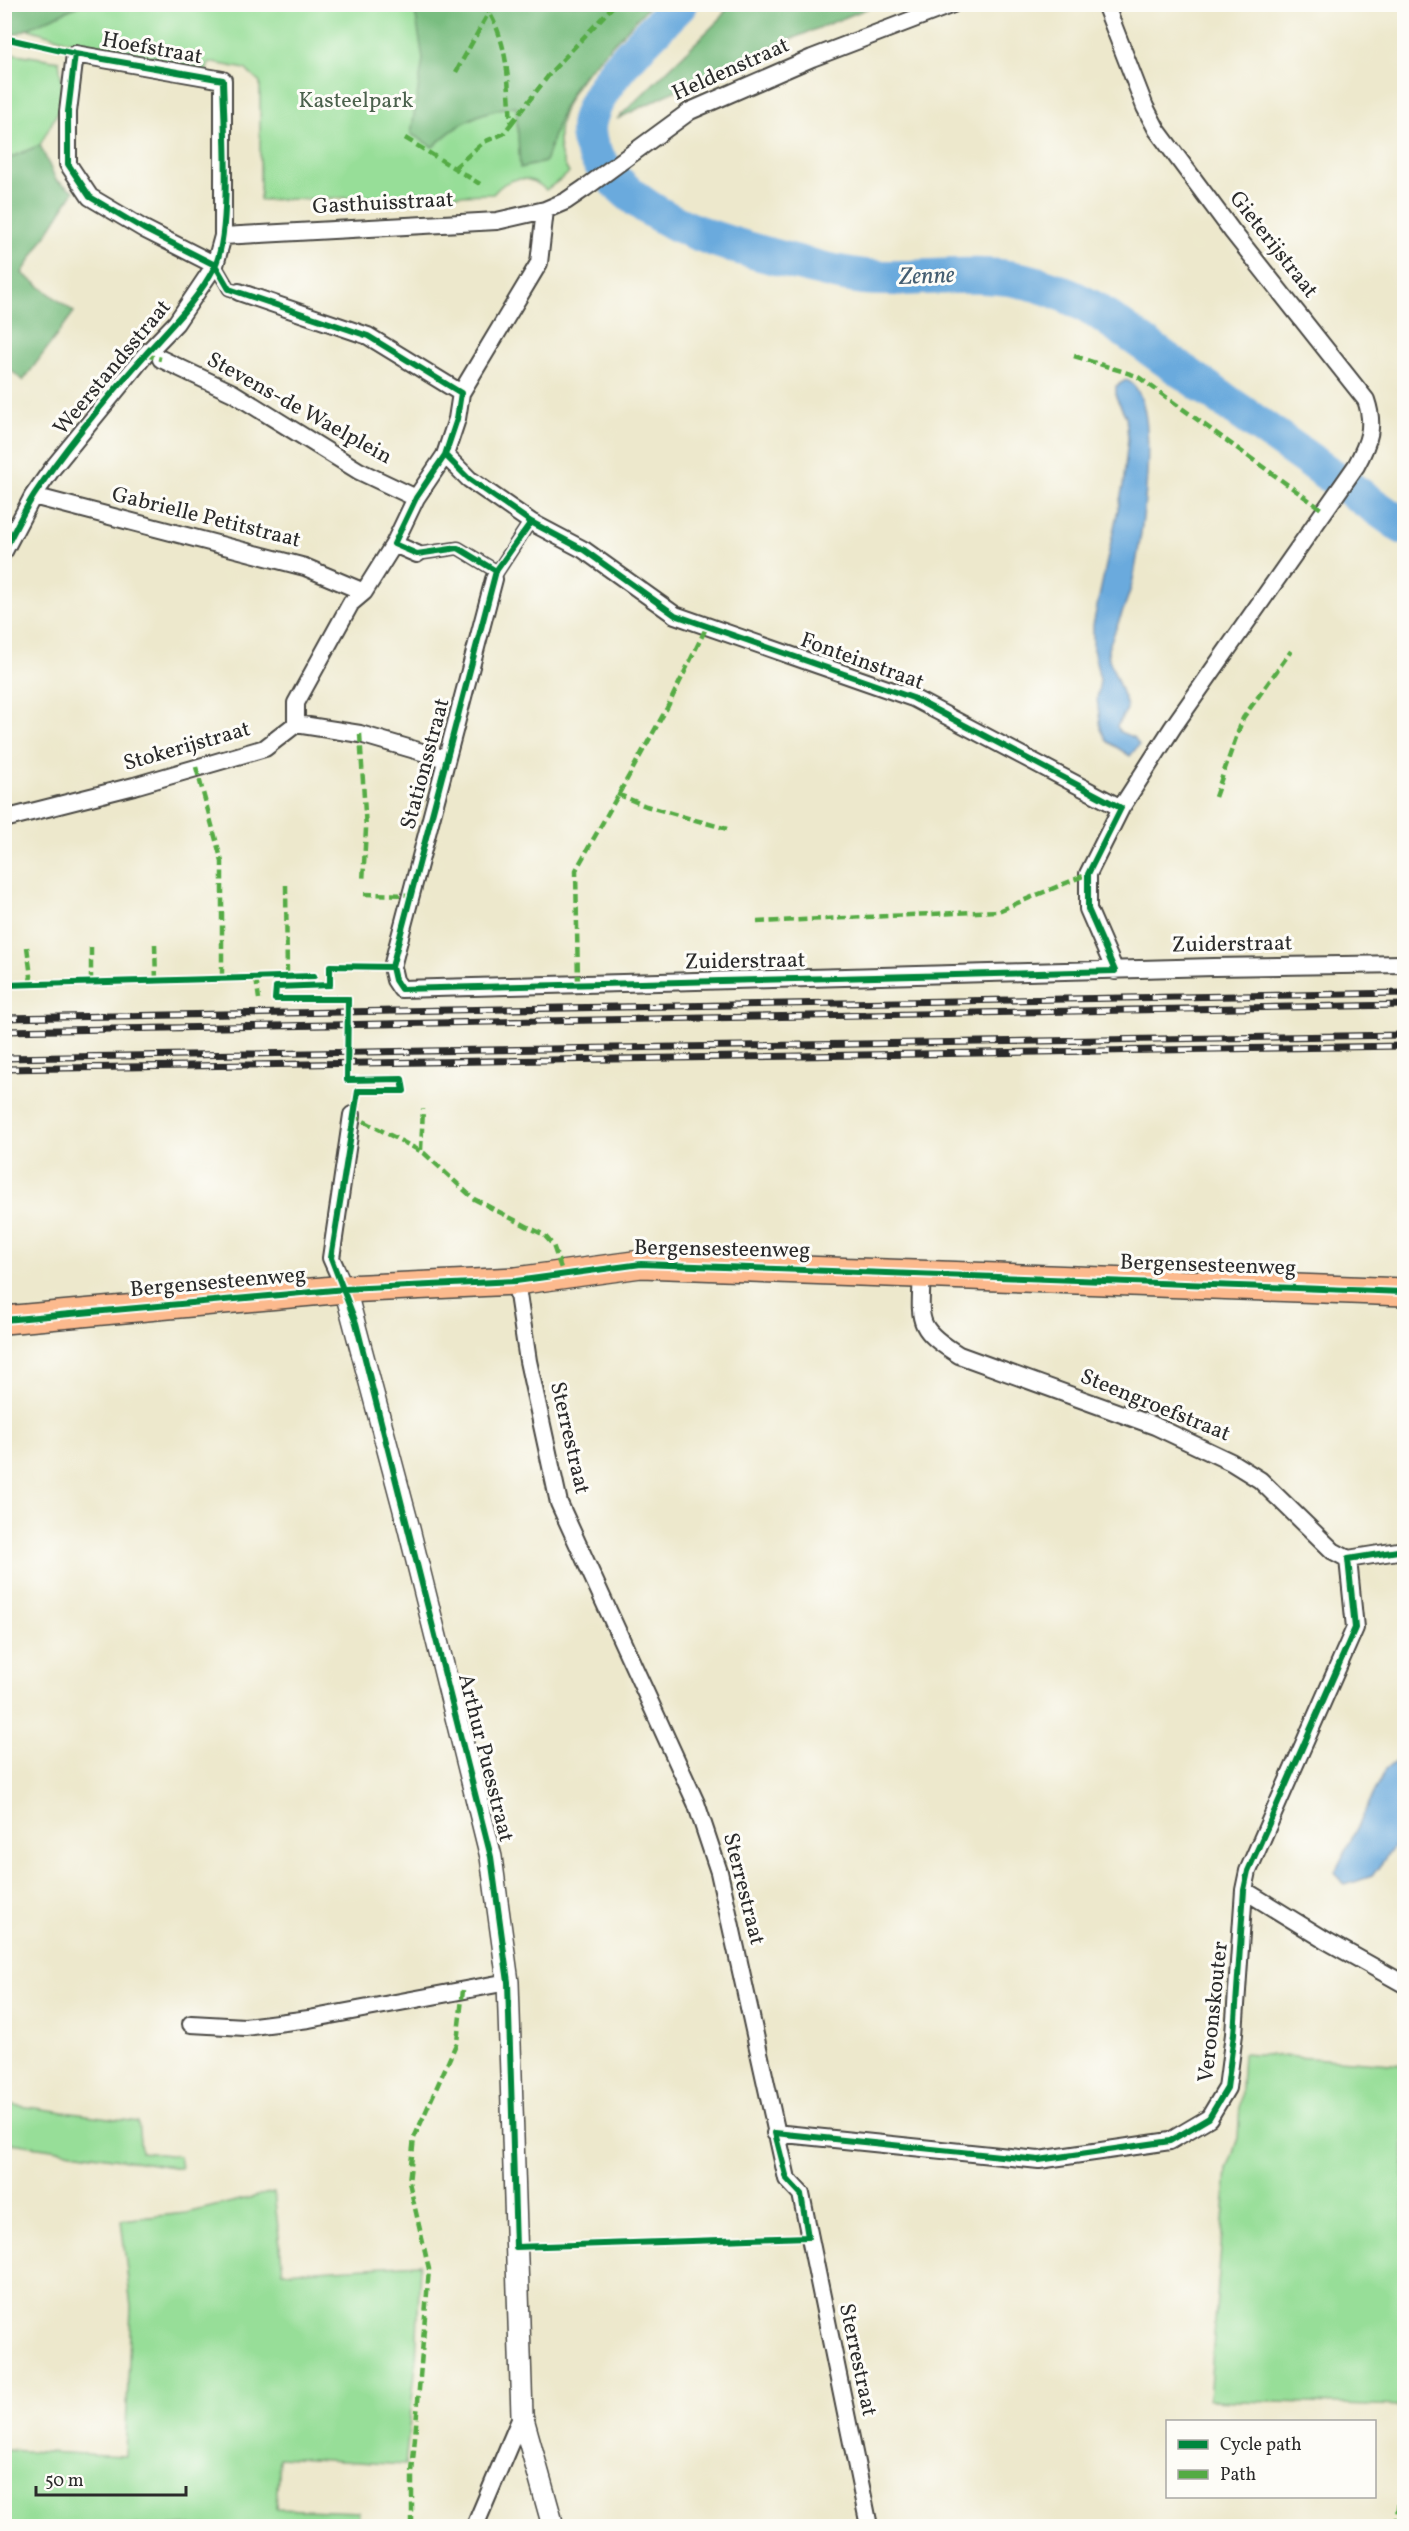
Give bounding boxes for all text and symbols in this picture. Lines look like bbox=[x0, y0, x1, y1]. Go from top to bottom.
street label: Hoefstraat bbox=[99, 25, 205, 73]
street label: Heldenstraat bbox=[668, 30, 795, 110]
park label: Kasteelpark bbox=[299, 86, 414, 117]
street label: Gasthuisstraat bbox=[312, 185, 455, 223]
street label: Gieterijstraat bbox=[1221, 185, 1325, 305]
water label: Zenne bbox=[898, 259, 955, 295]
street label: Weerstandsstraat bbox=[47, 293, 179, 443]
street label: Stevens-de Waelplein bbox=[201, 345, 397, 473]
street label: Gabrielle Petitstraat bbox=[108, 480, 304, 557]
street label: Fonteinstraat bbox=[796, 625, 928, 699]
street label: Stationsstraat bbox=[394, 695, 458, 833]
street label: Stokerijstraat bbox=[120, 714, 254, 780]
street label: Zuiderstraat bbox=[1171, 928, 1293, 962]
street label: Zuiderstraat bbox=[684, 945, 806, 979]
street label: Bergensesteenweg bbox=[633, 1233, 811, 1267]
street label: Bergensesteenweg bbox=[1119, 1247, 1297, 1285]
street label: Bergensesteenweg bbox=[129, 1260, 307, 1306]
street label: Steengroefstraat bbox=[1075, 1362, 1235, 1450]
street label: Sterrestraat bbox=[541, 1379, 597, 1498]
street label: Arthur Puesstraat bbox=[449, 1671, 521, 1846]
street label: Sterrestraat bbox=[714, 1830, 772, 1949]
street label: Veroonskouter bbox=[1191, 1940, 1237, 2084]
street label: Sterrestraat bbox=[830, 2301, 884, 2420]
legend bbox=[1166, 2420, 1376, 2498]
text: Cycle path bbox=[1220, 2433, 1302, 2458]
scale bar bbox=[36, 2459, 186, 2497]
text: Path bbox=[1220, 2463, 1256, 2488]
text: 50 m bbox=[45, 2469, 84, 2494]

